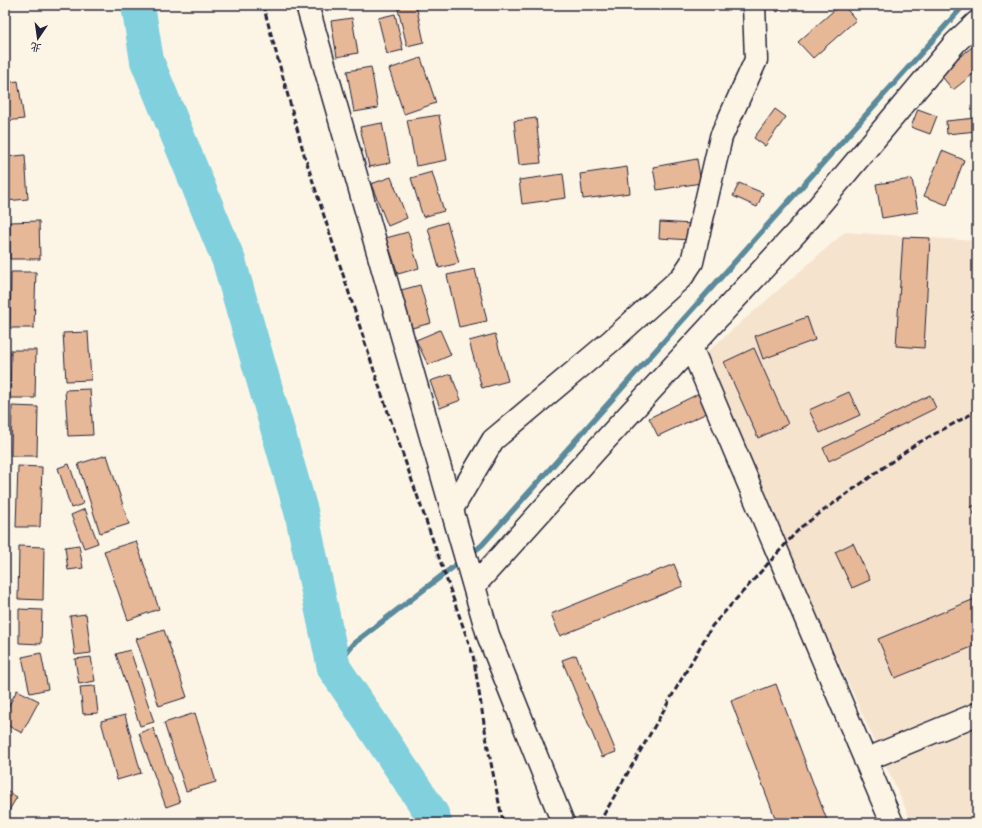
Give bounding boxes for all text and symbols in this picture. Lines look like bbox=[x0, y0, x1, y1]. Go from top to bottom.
north arrow bbox=[18, 18, 58, 58]
text: 北 bbox=[29, 40, 43, 56]

